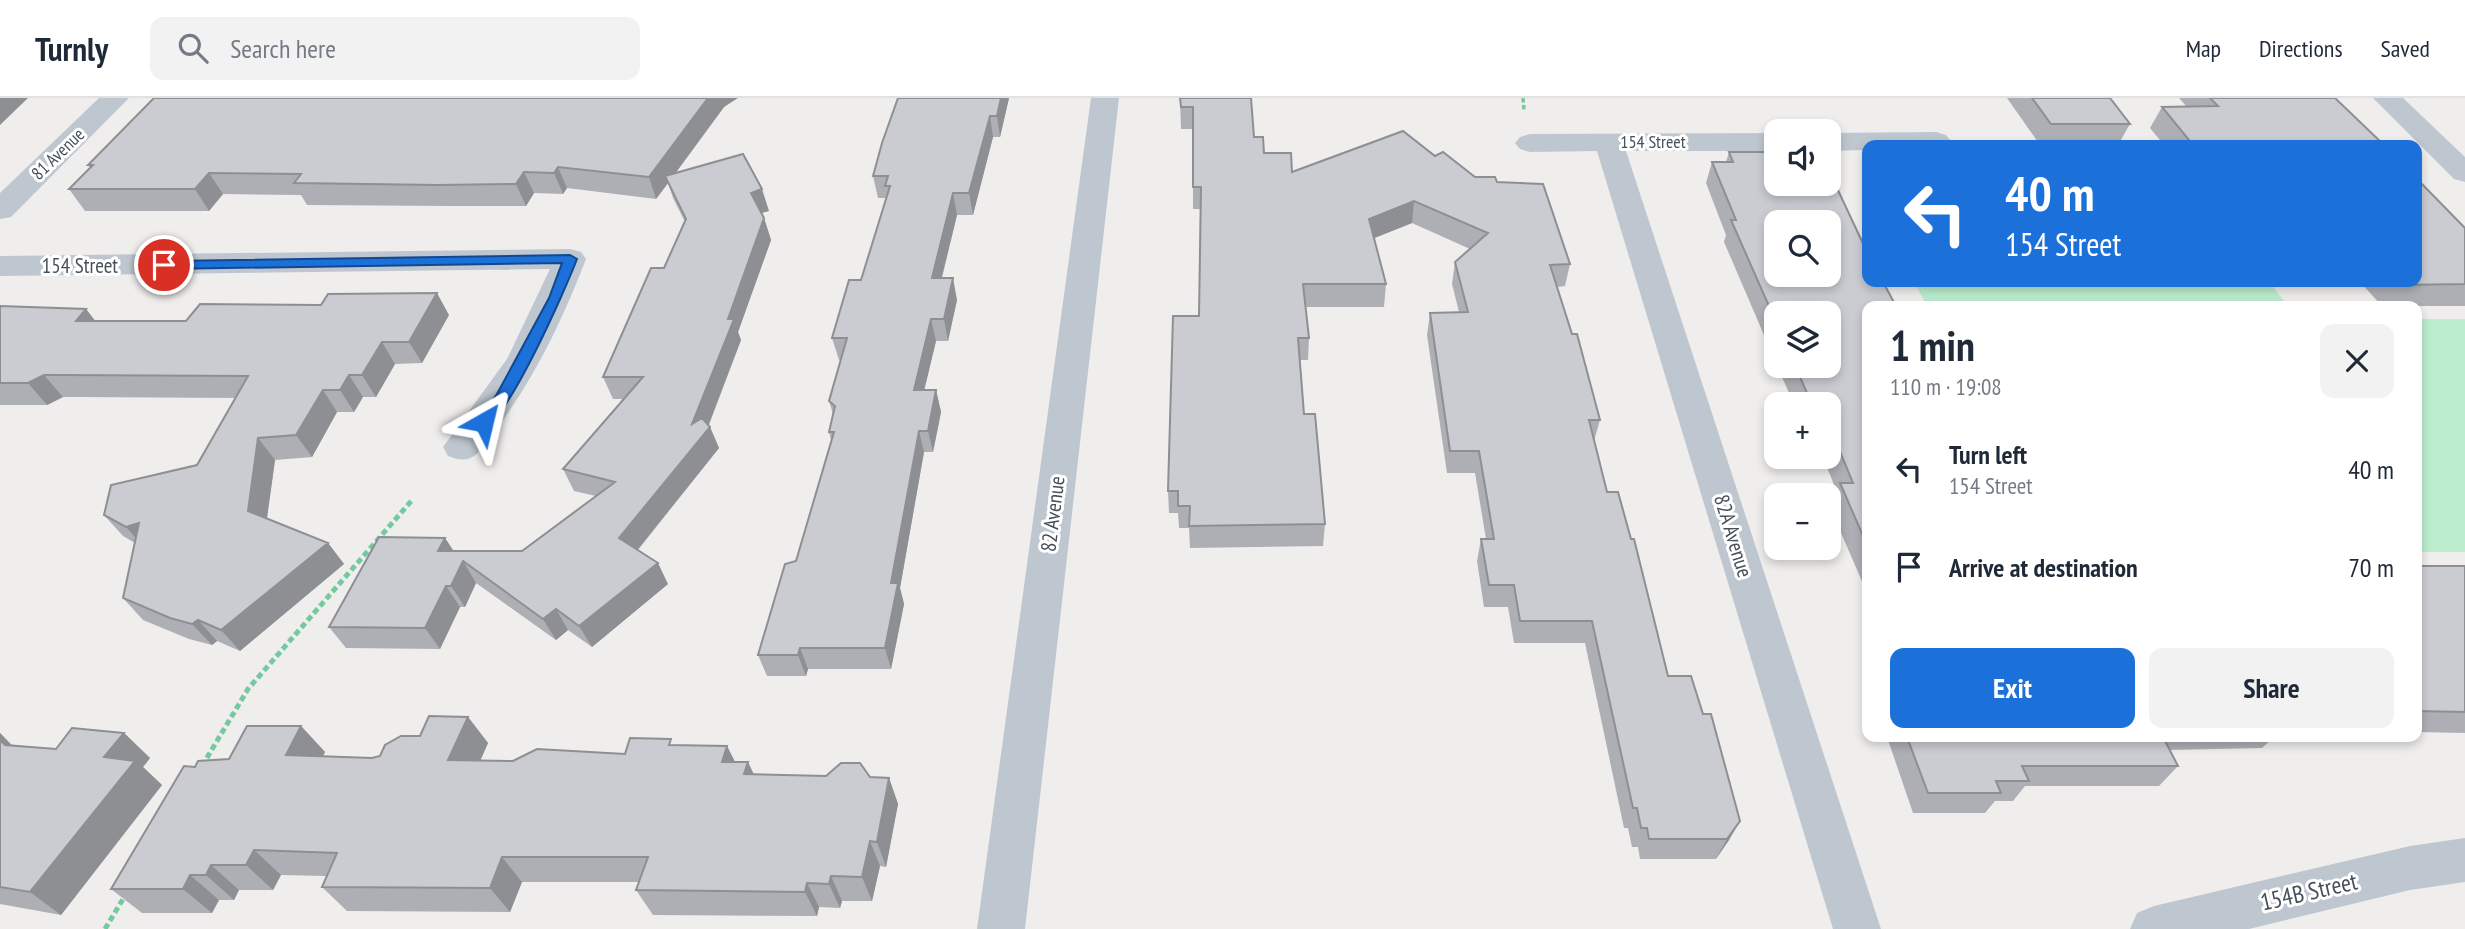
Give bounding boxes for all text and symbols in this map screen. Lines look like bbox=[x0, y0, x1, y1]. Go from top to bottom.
search box bbox=[150, 17, 640, 80]
text: Turnly bbox=[35, 27, 108, 70]
icon: search bbox=[174, 29, 212, 67]
text: Search here bbox=[230, 32, 336, 65]
text: Map bbox=[2186, 33, 2221, 64]
text: Directions bbox=[2259, 33, 2343, 64]
text: Saved bbox=[2381, 33, 2430, 64]
map controls bbox=[1764, 119, 1841, 560]
button: sound bbox=[1764, 119, 1841, 196]
street label: 81 Avenue bbox=[26, 123, 89, 185]
street label: 154 Street bbox=[1620, 130, 1686, 153]
text: 40 m bbox=[2005, 161, 2094, 225]
icon: left bbox=[1890, 168, 1981, 259]
button: search bbox=[1764, 210, 1841, 287]
text: 154 Street bbox=[2005, 223, 2121, 265]
pin bbox=[134, 235, 194, 295]
icon: arrive bbox=[145, 246, 183, 284]
street label: 154 Street bbox=[42, 252, 118, 279]
button: layers bbox=[1764, 301, 1841, 378]
text: 1 min bbox=[1890, 318, 1975, 373]
button: close bbox=[2320, 324, 2394, 398]
text: 110 m · 19:08 bbox=[1890, 372, 2002, 401]
position arrow bbox=[447, 385, 521, 459]
button: + bbox=[1764, 392, 1841, 469]
text: Turn left bbox=[1949, 438, 2027, 471]
icon: left bbox=[1890, 450, 1928, 488]
text: 40 m bbox=[2348, 453, 2394, 486]
text: 154 Street bbox=[1949, 471, 2033, 500]
street label: 82 Avenue bbox=[1034, 475, 1071, 553]
button: − bbox=[1764, 483, 1841, 560]
street label: 82A Avenue bbox=[1708, 491, 1759, 581]
icon: arrive bbox=[1890, 548, 1928, 586]
text: Arrive at destination bbox=[1949, 551, 2138, 584]
text: 70 m bbox=[2348, 551, 2394, 584]
button: Exit bbox=[1890, 648, 2135, 728]
button: Share bbox=[2149, 648, 2394, 728]
street label: 154B Street bbox=[2257, 865, 2361, 918]

